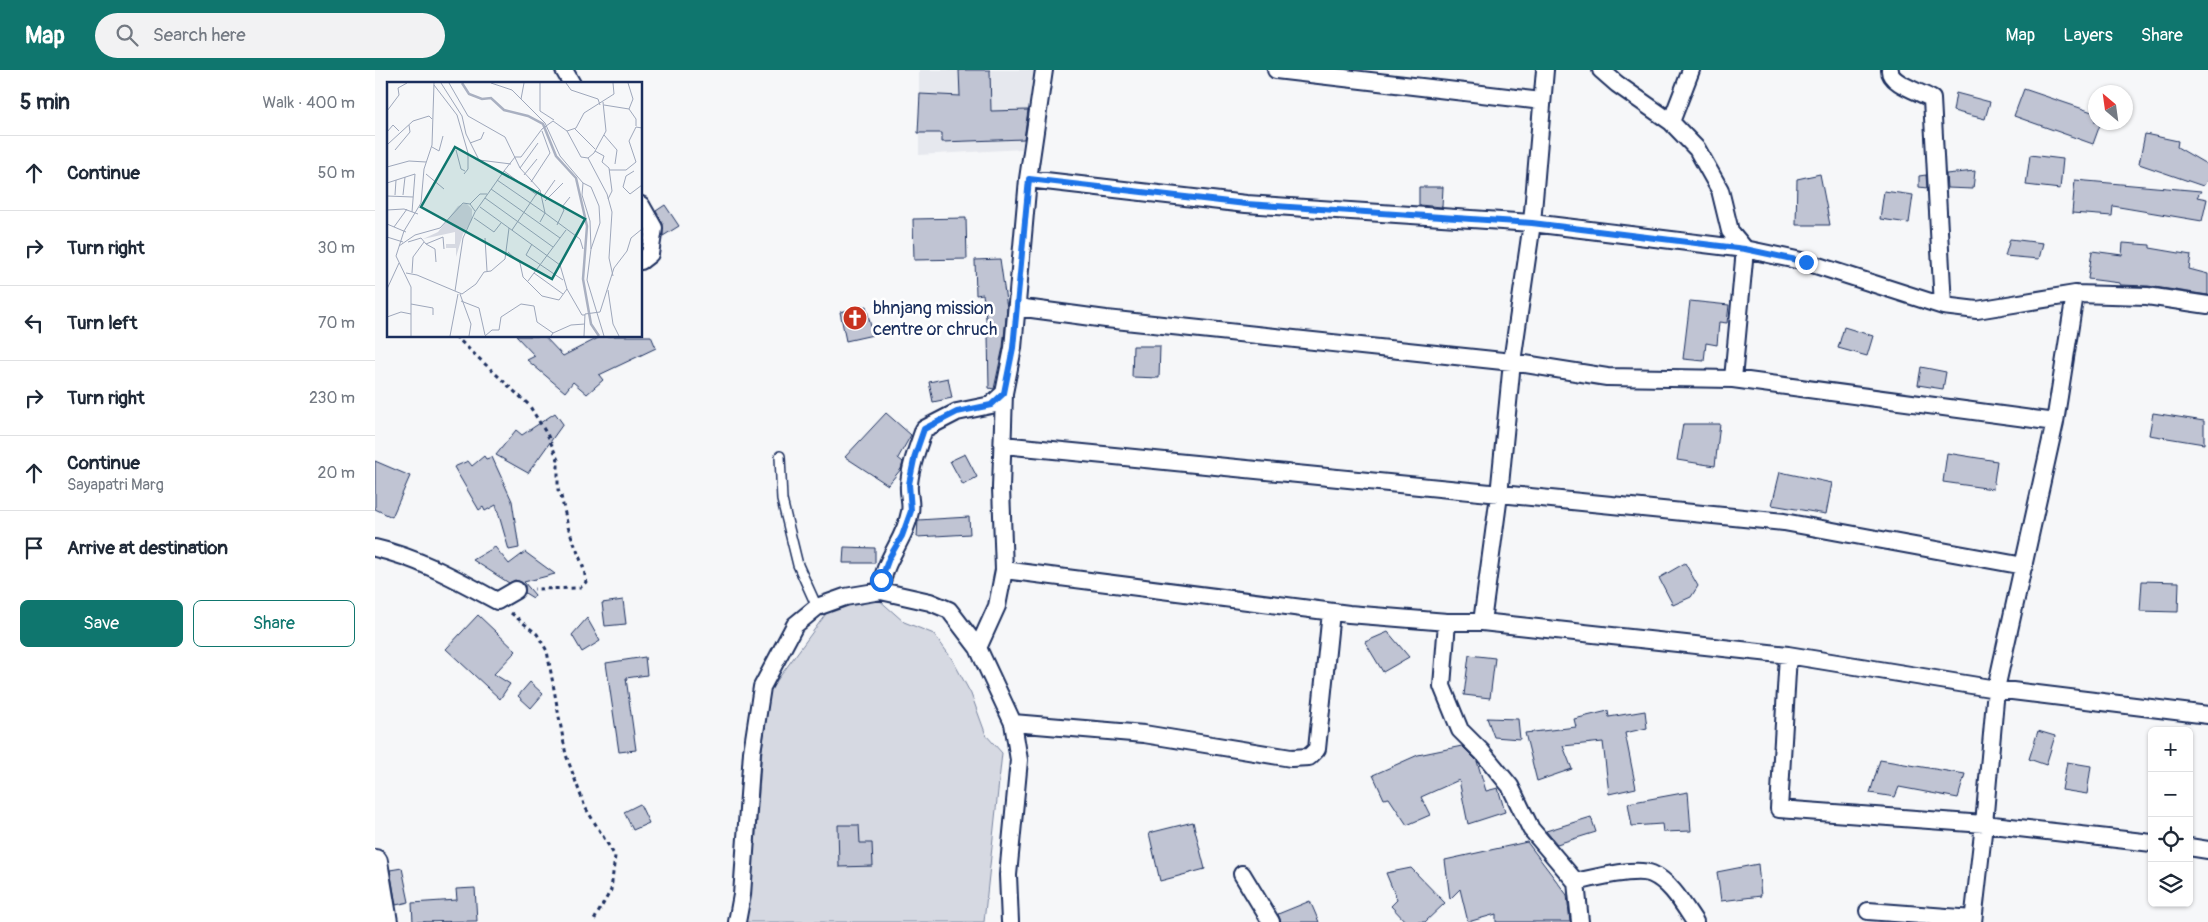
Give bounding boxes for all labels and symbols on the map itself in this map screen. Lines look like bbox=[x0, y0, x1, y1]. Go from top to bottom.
inset map bbox=[387, 82, 643, 338]
north arrow bbox=[2088, 85, 2133, 130]
route end bbox=[1795, 251, 1818, 274]
place label: bhnjang mission centre or chruch bbox=[873, 297, 997, 341]
church icon: bhnjang mission centre or chruch bbox=[842, 305, 868, 331]
route start bbox=[870, 569, 893, 592]

